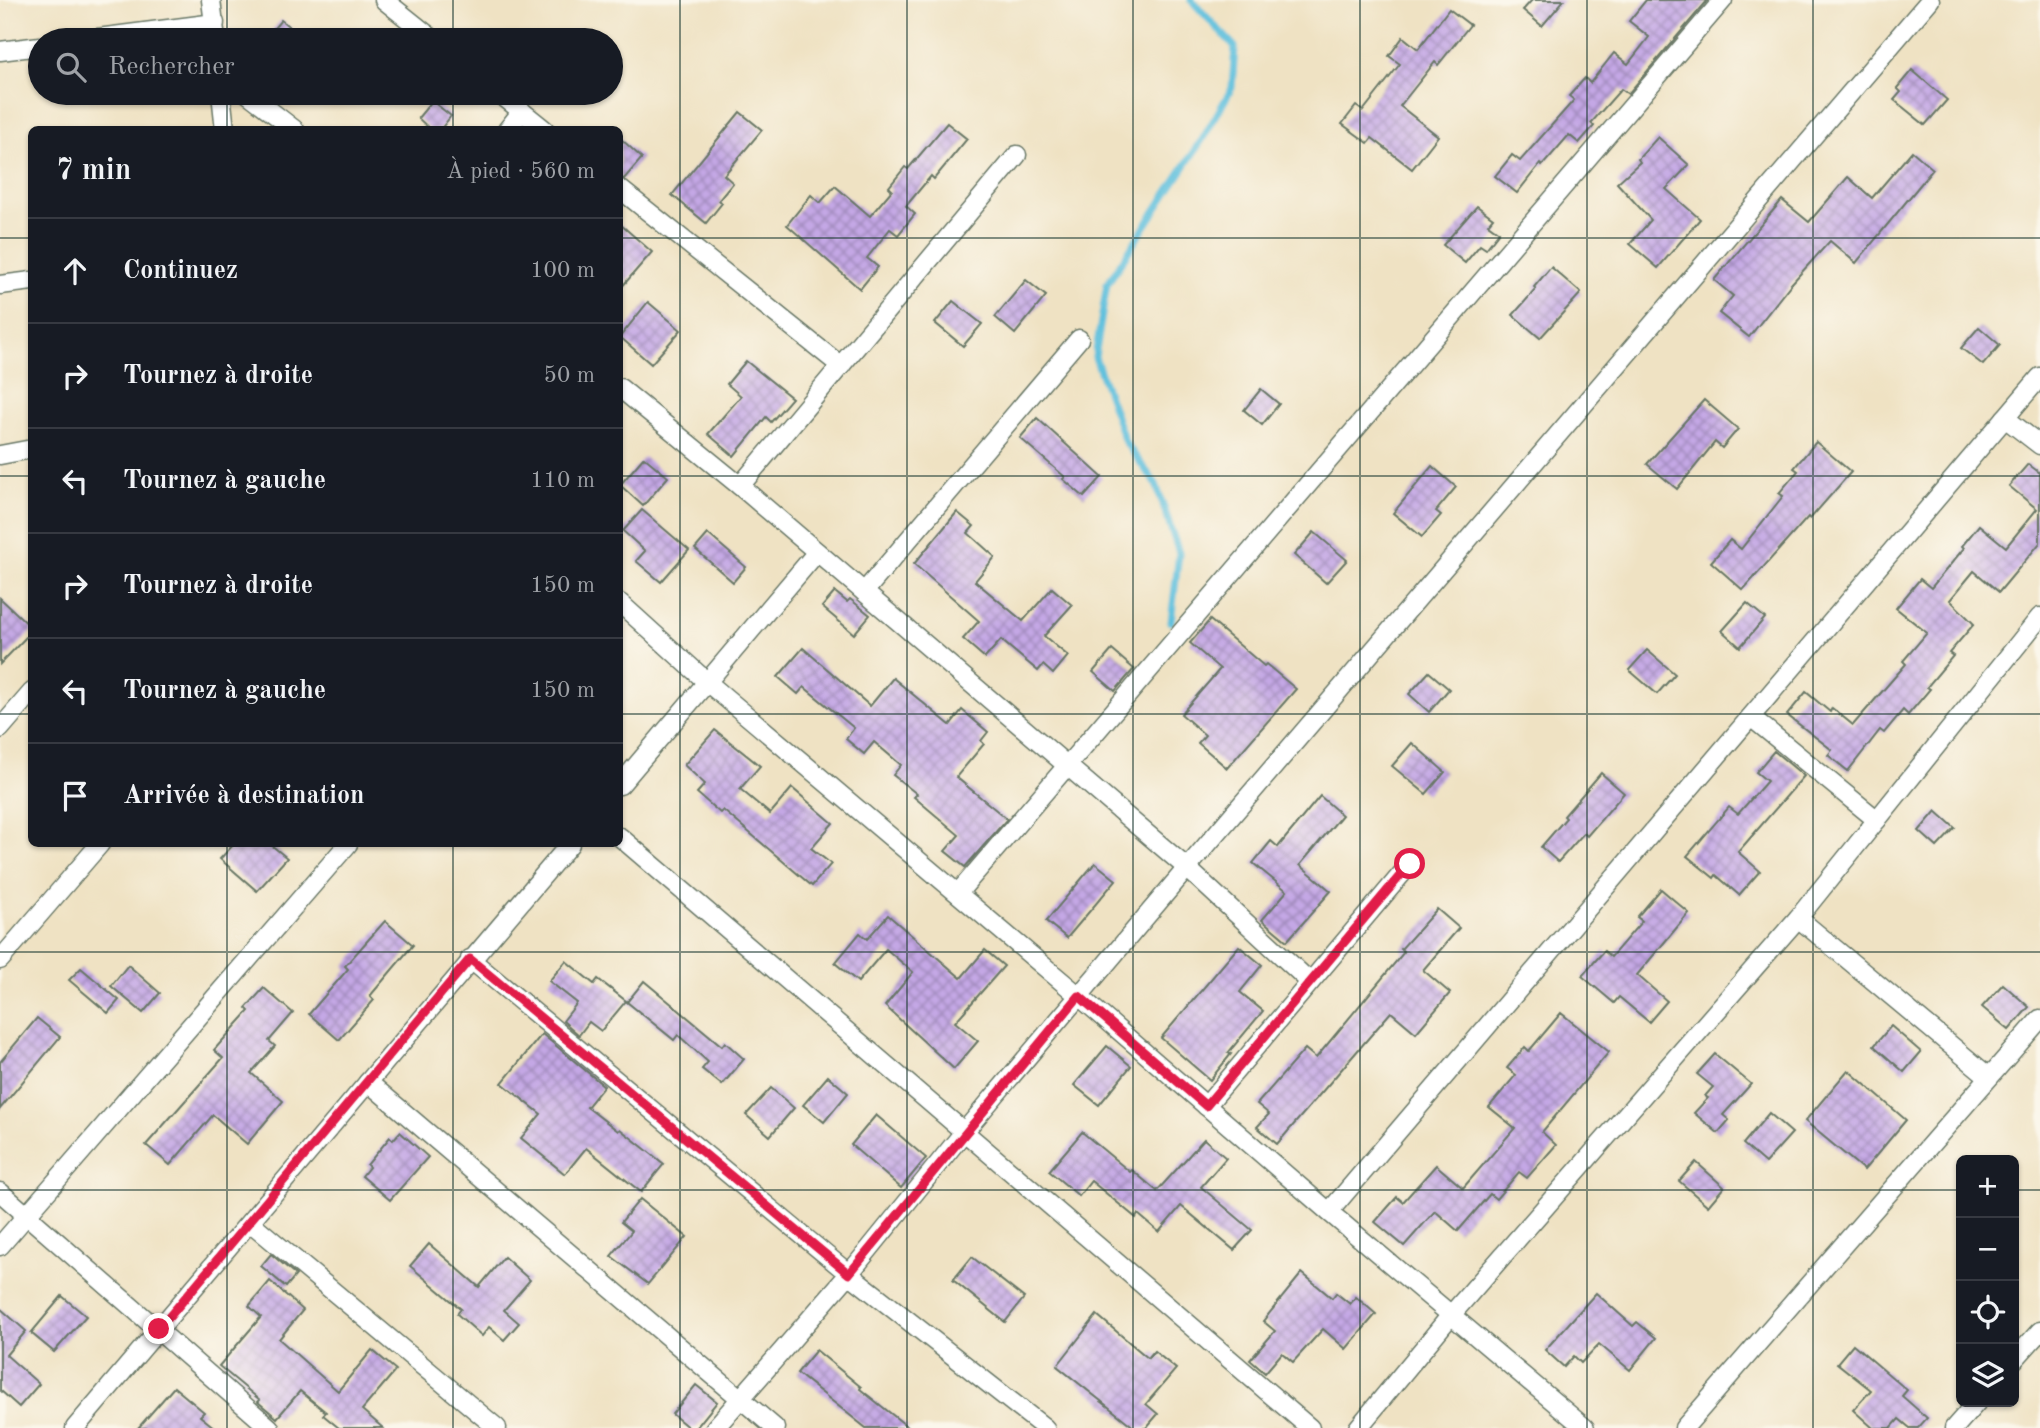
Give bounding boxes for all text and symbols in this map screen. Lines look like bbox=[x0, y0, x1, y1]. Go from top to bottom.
search box bbox=[28, 28, 623, 105]
icon: search bbox=[52, 48, 90, 86]
text: Rechercher bbox=[108, 54, 235, 80]
text: 7 min bbox=[56, 156, 131, 186]
text: À pied · 560 m bbox=[446, 160, 595, 183]
icon: ahead bbox=[56, 252, 94, 290]
text: Continuez bbox=[123, 258, 238, 284]
text: 100 m bbox=[530, 259, 595, 282]
icon: right bbox=[56, 357, 94, 395]
text: Tournez à droite bbox=[123, 363, 313, 389]
text: 50 m bbox=[544, 364, 595, 387]
icon: left bbox=[56, 462, 94, 500]
text: Tournez à gauche bbox=[123, 468, 326, 494]
text: 110 m bbox=[530, 469, 595, 492]
icon: right bbox=[56, 567, 94, 605]
text: Tournez à droite bbox=[123, 573, 313, 599]
text: 150 m bbox=[530, 574, 595, 597]
icon: left bbox=[56, 672, 94, 710]
text: Tournez à gauche bbox=[123, 678, 326, 704]
text: 150 m bbox=[530, 679, 595, 702]
icon: arrive bbox=[56, 777, 94, 815]
text: Arrivée à destination bbox=[123, 783, 365, 809]
route start bbox=[1394, 848, 1425, 879]
map controls bbox=[1956, 1155, 2019, 1407]
button: + bbox=[1956, 1155, 2019, 1218]
button: − bbox=[1956, 1218, 2019, 1281]
button: locate bbox=[1956, 1281, 2019, 1344]
route end bbox=[143, 1313, 174, 1344]
button: layers bbox=[1956, 1344, 2019, 1407]

